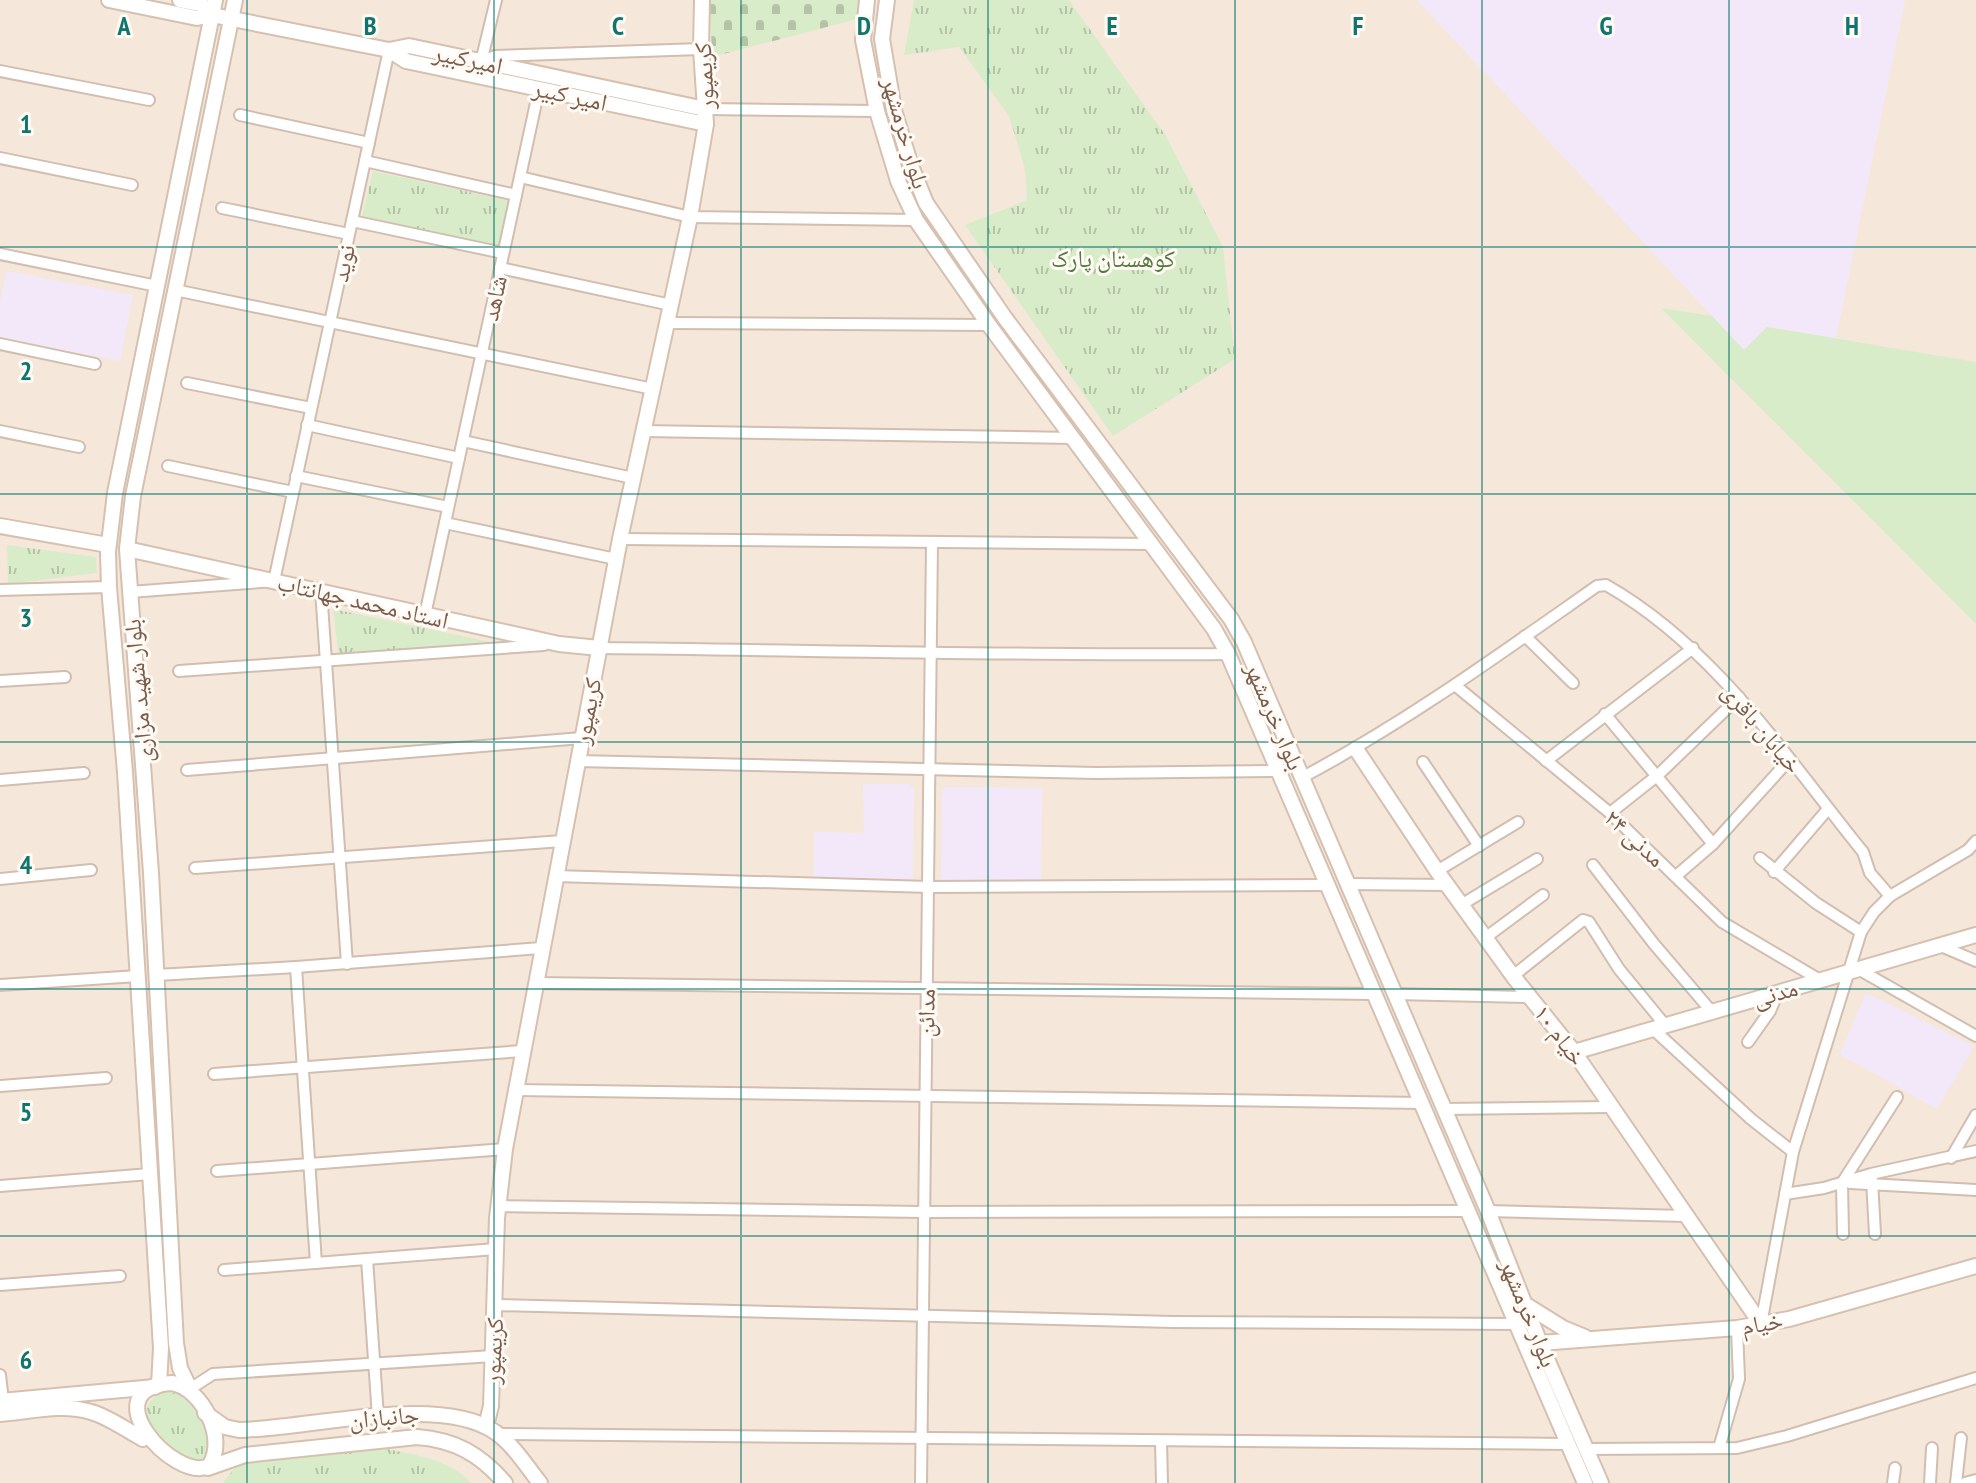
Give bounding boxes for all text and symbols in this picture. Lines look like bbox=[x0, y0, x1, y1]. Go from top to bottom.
text: A bbox=[116, 9, 131, 42]
text: B bbox=[364, 9, 377, 42]
text: C bbox=[612, 9, 624, 42]
text: D bbox=[857, 9, 871, 42]
text: E bbox=[1106, 9, 1118, 42]
text: F bbox=[1353, 9, 1364, 42]
text: G bbox=[1599, 9, 1613, 42]
text: H bbox=[1845, 9, 1859, 42]
street label: امیرکبیر bbox=[429, 36, 506, 81]
street label: کریمپور bbox=[687, 42, 721, 111]
street label: امیر کبیر bbox=[529, 72, 610, 118]
street label: بلوار خرمشهر bbox=[875, 73, 937, 192]
text: 1 bbox=[20, 107, 32, 140]
street label: نوید bbox=[324, 241, 362, 285]
park label: کوهستان پارک bbox=[1051, 243, 1175, 274]
street label: شاهد bbox=[474, 273, 514, 323]
text: 2 bbox=[20, 354, 32, 387]
street label: استاد محمد جهانتاب bbox=[274, 566, 452, 636]
text: 3 bbox=[20, 601, 32, 634]
street label: بلوار شهید مزاری bbox=[116, 618, 160, 764]
street label: بلوار خرمشهر bbox=[1238, 656, 1312, 775]
street label: کریمپور bbox=[565, 675, 609, 748]
street label: خیابان باقری bbox=[1715, 676, 1809, 780]
street label: مدنی ۲۴ bbox=[1598, 802, 1672, 874]
text: 4 bbox=[20, 848, 33, 881]
street label: مدنی bbox=[1749, 972, 1801, 1014]
street label: مدائن bbox=[910, 988, 942, 1038]
street label: خیام ۱۰ bbox=[1526, 998, 1593, 1072]
text: 5 bbox=[20, 1095, 32, 1128]
street label: بلوار خرمشهر bbox=[1493, 1253, 1565, 1372]
street label: خیام bbox=[1739, 1304, 1785, 1343]
street label: کریمپور bbox=[476, 1317, 510, 1386]
text: 6 bbox=[20, 1343, 32, 1376]
street label: جانبازان bbox=[348, 1399, 420, 1435]

